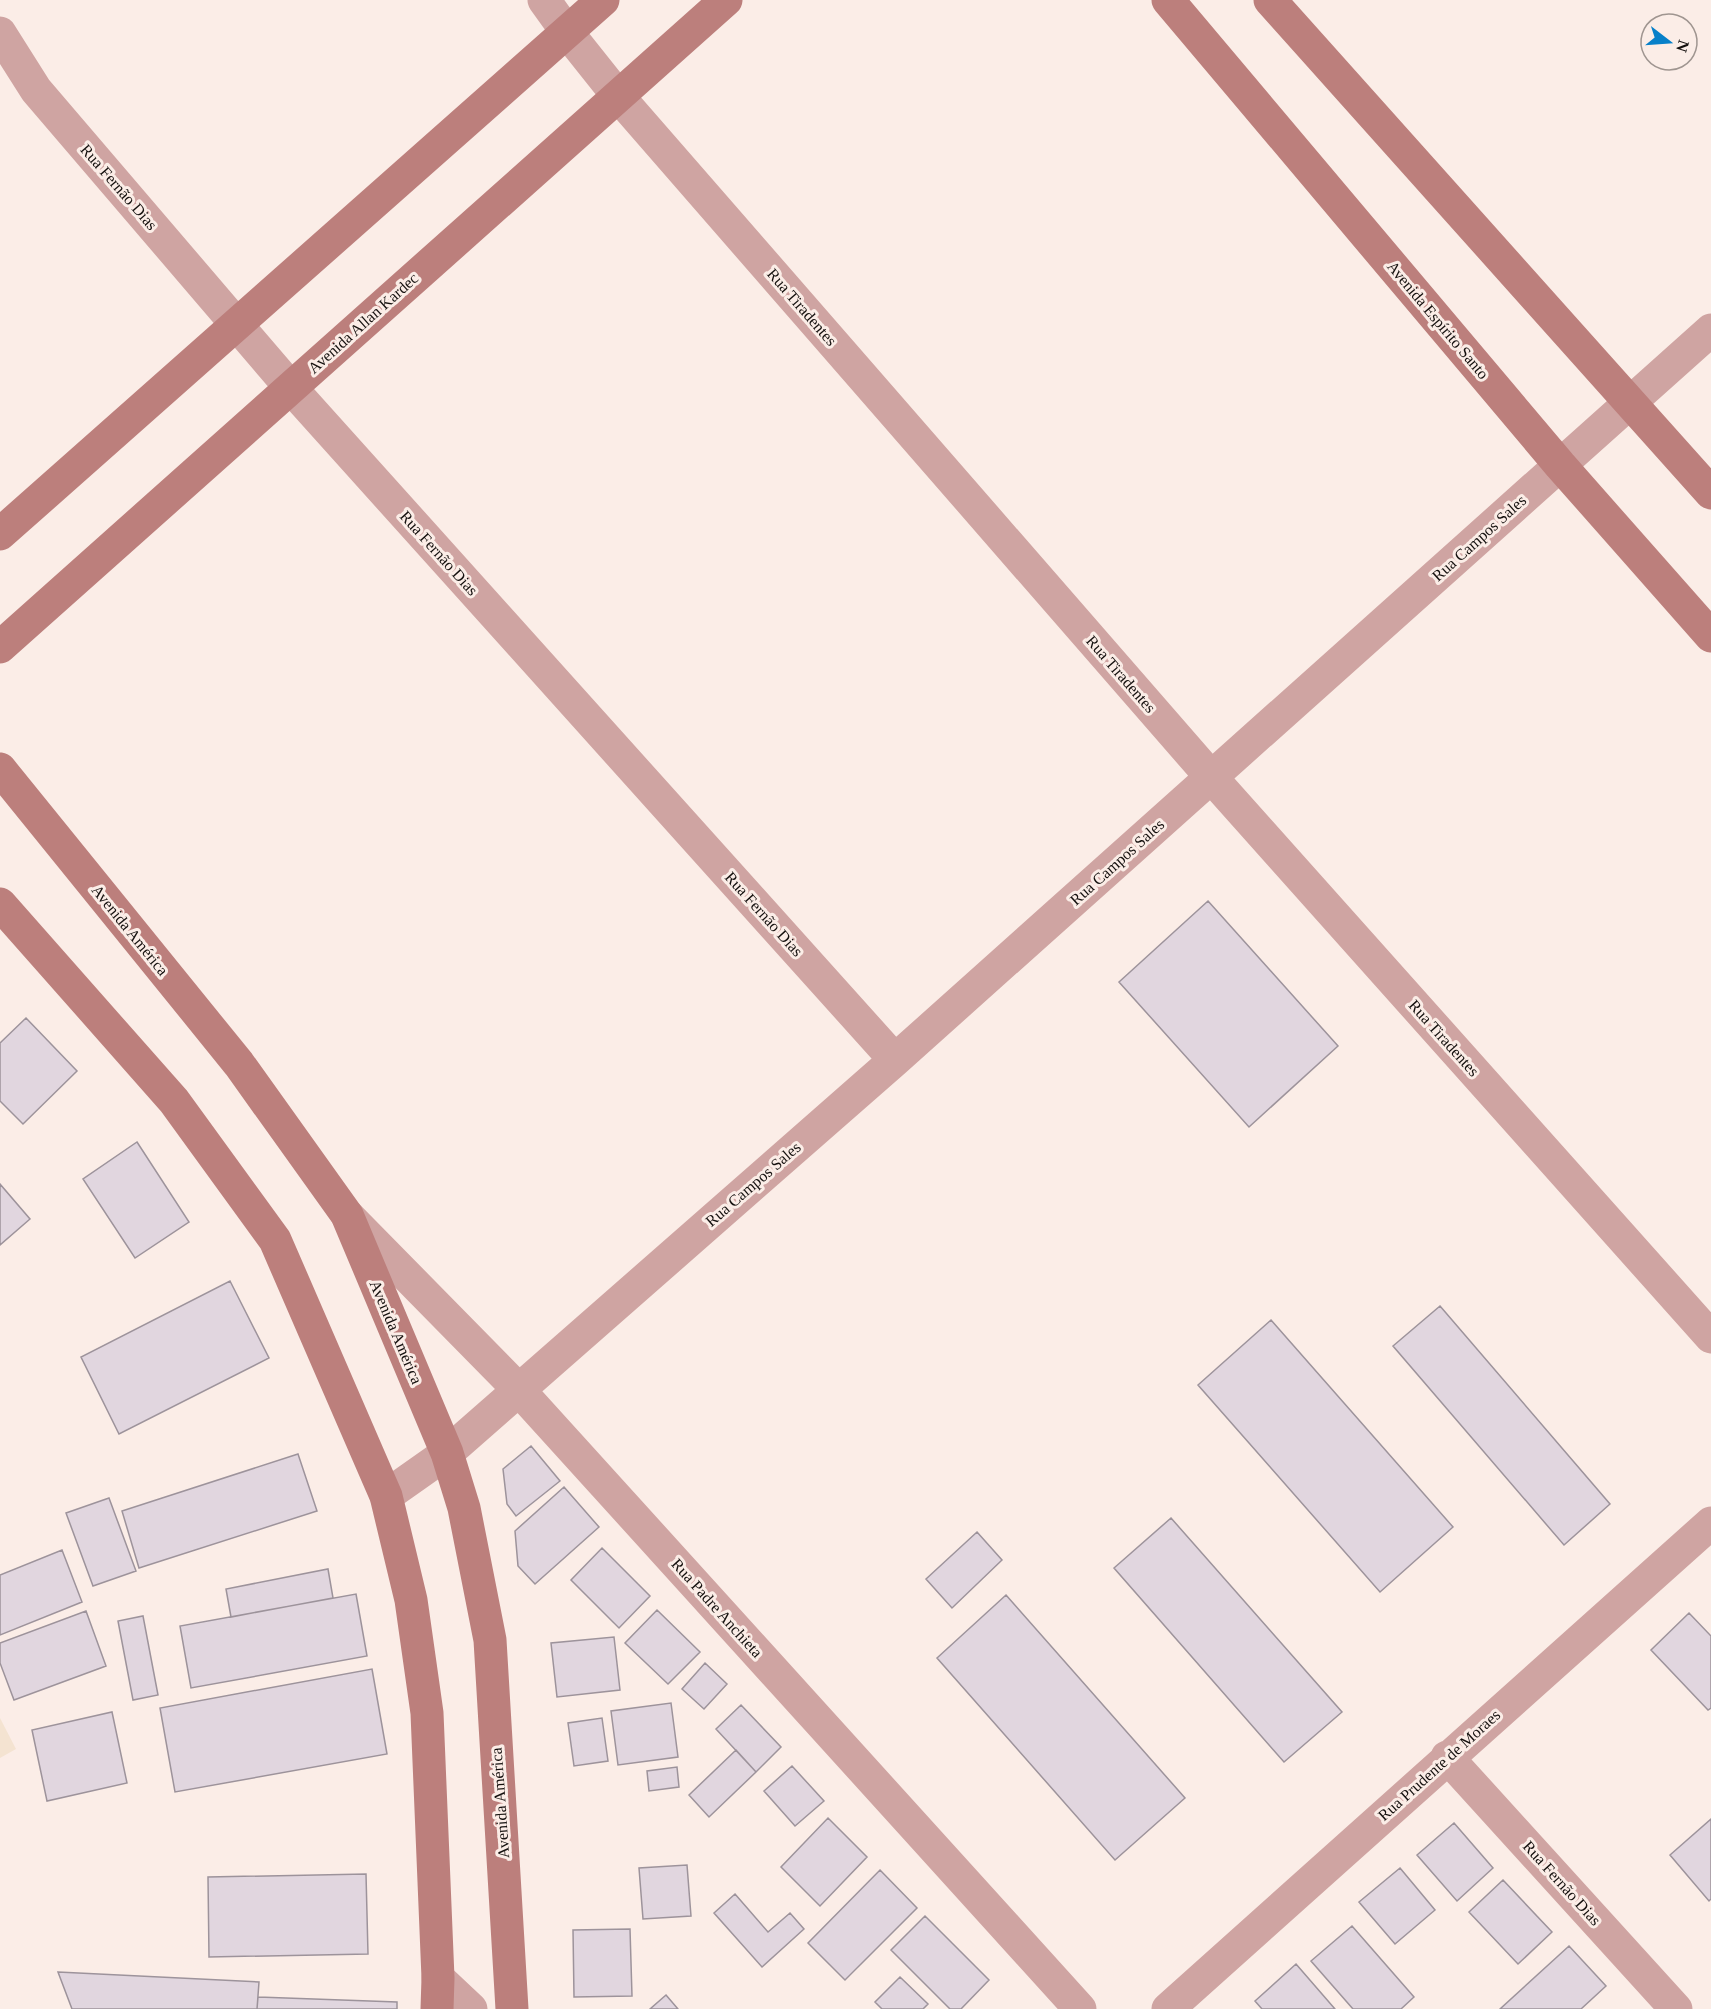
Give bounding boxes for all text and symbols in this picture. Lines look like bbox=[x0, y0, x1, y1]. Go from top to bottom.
north arrow bbox=[1639, 12, 1699, 72]
text: N bbox=[1673, 38, 1693, 55]
street label: Rua Fernão Dias bbox=[77, 141, 161, 233]
street label: Avenida Espírito Santo bbox=[1383, 258, 1492, 383]
street label: Rua Tiradentes bbox=[764, 265, 840, 349]
street label: Avenida Allan Kardec bbox=[305, 269, 421, 377]
street label: Rua Campos Sales bbox=[1429, 492, 1530, 585]
street label: Rua Fernão Dias bbox=[397, 507, 481, 599]
street label: Rua Tiradentes bbox=[1083, 632, 1159, 716]
street label: Rua Campos Sales bbox=[1067, 816, 1168, 909]
street label: Rua Fernão Dias bbox=[722, 868, 806, 960]
street label: Avenida América bbox=[88, 881, 172, 979]
street label: Rua Tiradentes bbox=[1405, 996, 1483, 1080]
street label: Rua Campos Sales bbox=[702, 1138, 805, 1231]
street label: Avenida América bbox=[366, 1277, 426, 1387]
street label: Rua Padre Anchieta bbox=[668, 1555, 766, 1661]
street label: Rua Prudente de Moraes bbox=[1375, 1706, 1503, 1824]
street label: Avenida América bbox=[488, 1747, 512, 1859]
street label: Rua Fernão Dias bbox=[1520, 1837, 1604, 1929]

